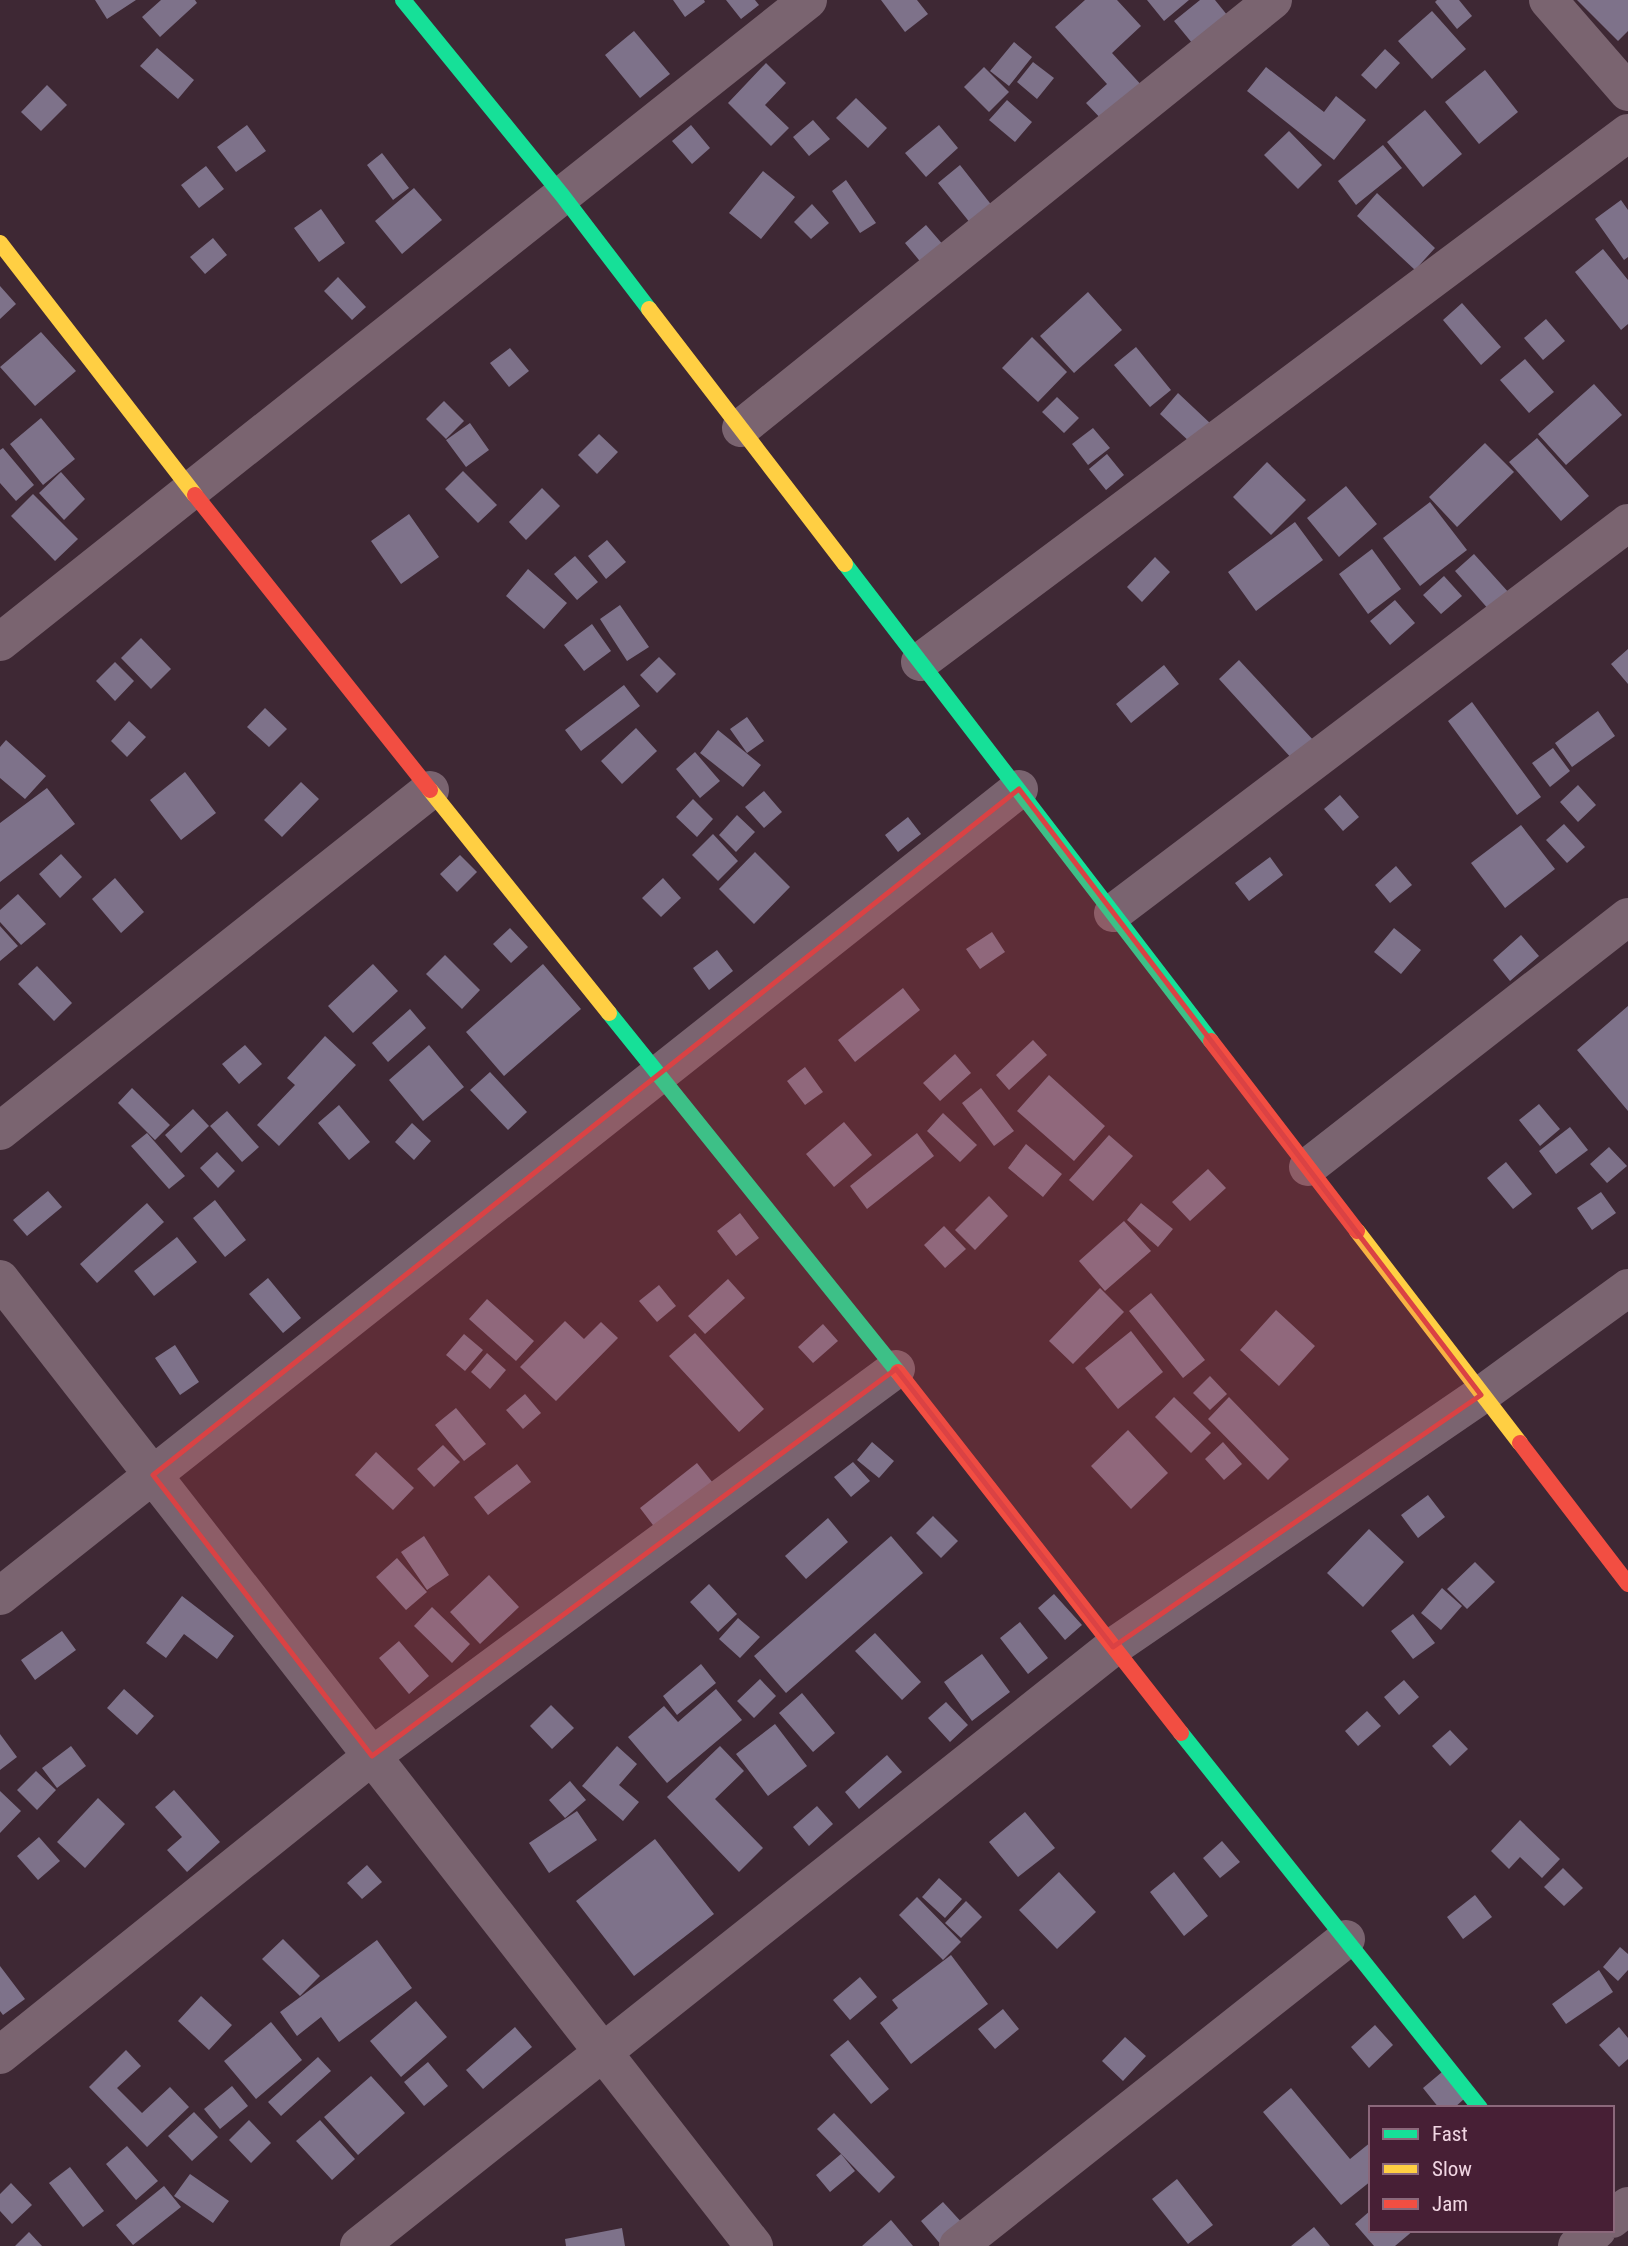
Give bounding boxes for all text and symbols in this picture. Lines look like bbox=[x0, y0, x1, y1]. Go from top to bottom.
legend bbox=[1369, 2106, 1614, 2232]
text: Fast bbox=[1432, 2122, 1468, 2146]
text: Slow bbox=[1432, 2157, 1472, 2181]
text: Jam bbox=[1432, 2192, 1468, 2216]

